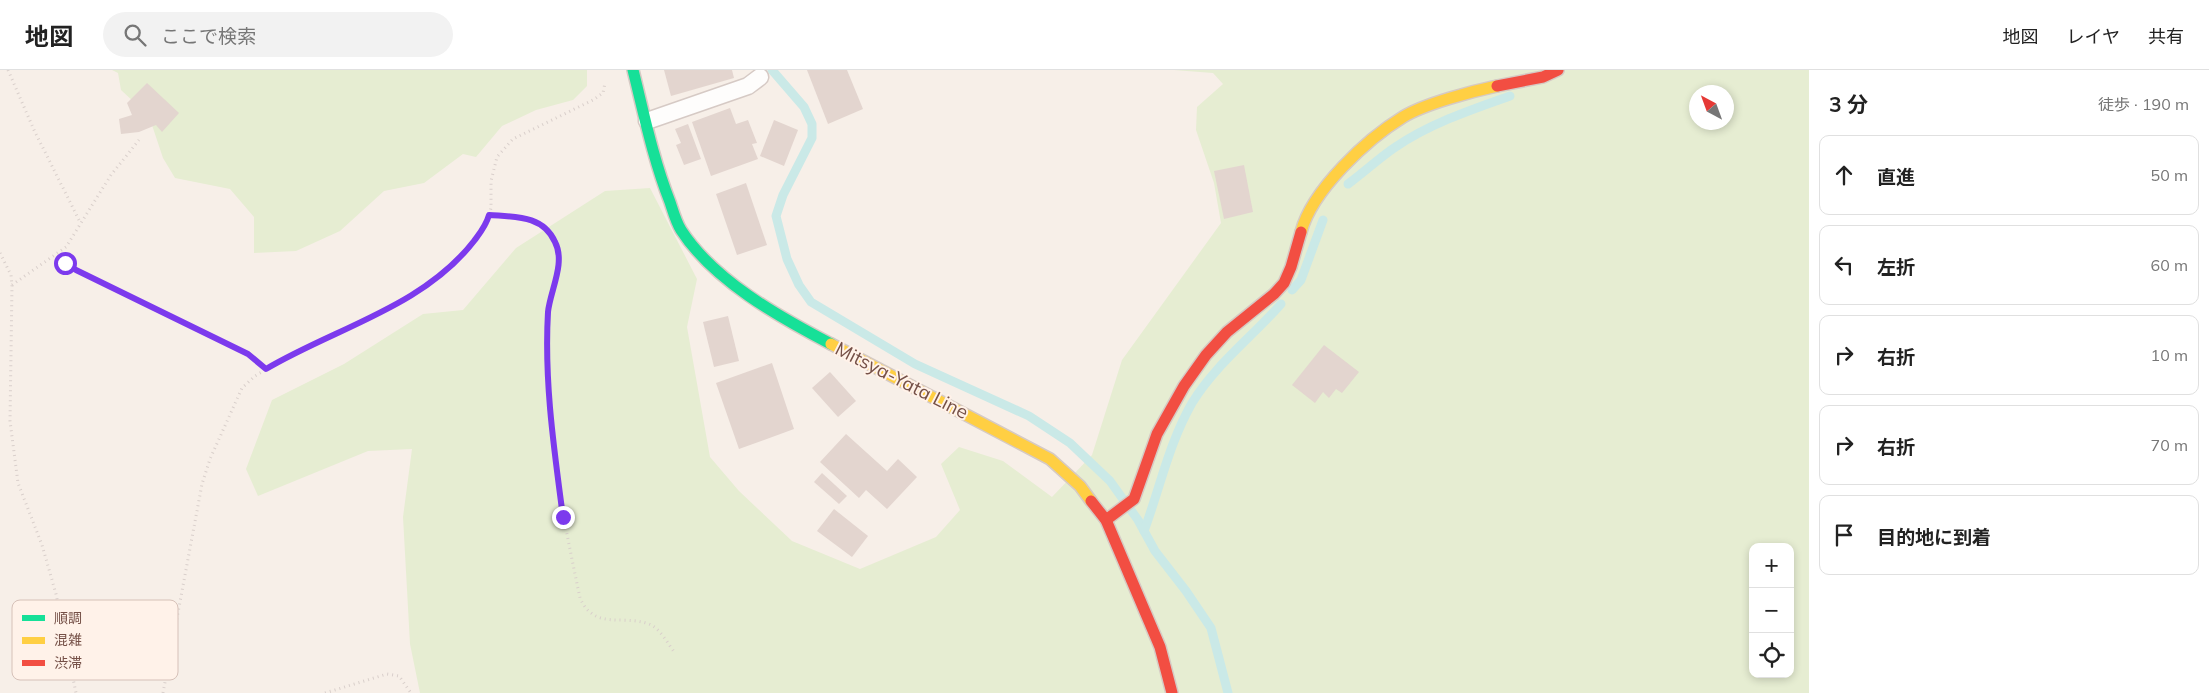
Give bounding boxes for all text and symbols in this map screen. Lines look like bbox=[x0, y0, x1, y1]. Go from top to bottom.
search box bbox=[103, 12, 453, 57]
text: 地図 bbox=[25, 21, 73, 51]
icon: search bbox=[121, 21, 149, 49]
text: ここで検索 bbox=[161, 24, 256, 48]
text: 地図 bbox=[2003, 25, 2039, 48]
text: レイヤ bbox=[2067, 25, 2120, 48]
text: 共有 bbox=[2148, 25, 2184, 48]
north arrow bbox=[1689, 85, 1734, 130]
text: 3 分 bbox=[1829, 91, 1868, 117]
text: 徒歩 · 190 m bbox=[2098, 94, 2189, 114]
icon: ahead bbox=[1830, 161, 1858, 189]
text: 直進 bbox=[1877, 165, 1915, 189]
text: 50 m bbox=[2151, 165, 2188, 185]
icon: left bbox=[1830, 251, 1858, 279]
route start bbox=[54, 252, 77, 275]
text: 左折 bbox=[1877, 255, 1915, 279]
text: 60 m bbox=[2151, 255, 2188, 275]
street label: Mitsya-Yata Line bbox=[831, 336, 973, 424]
icon: right bbox=[1830, 341, 1858, 369]
text: 右折 bbox=[1877, 345, 1915, 369]
text: 10 m bbox=[2151, 345, 2188, 365]
icon: right bbox=[1830, 431, 1858, 459]
text: 右折 bbox=[1877, 435, 1915, 459]
text: 70 m bbox=[2151, 435, 2188, 455]
route end bbox=[552, 506, 575, 529]
icon: arrive bbox=[1830, 521, 1858, 549]
text: 目的地に到着 bbox=[1877, 525, 1991, 549]
map controls bbox=[1749, 543, 1794, 678]
button: + bbox=[1749, 543, 1794, 588]
button: − bbox=[1749, 588, 1794, 633]
legend bbox=[12, 600, 178, 680]
text: 順調 bbox=[54, 609, 82, 627]
text: 混雑 bbox=[54, 631, 82, 649]
button: locate bbox=[1749, 633, 1794, 678]
text: 渋滞 bbox=[54, 654, 82, 672]

